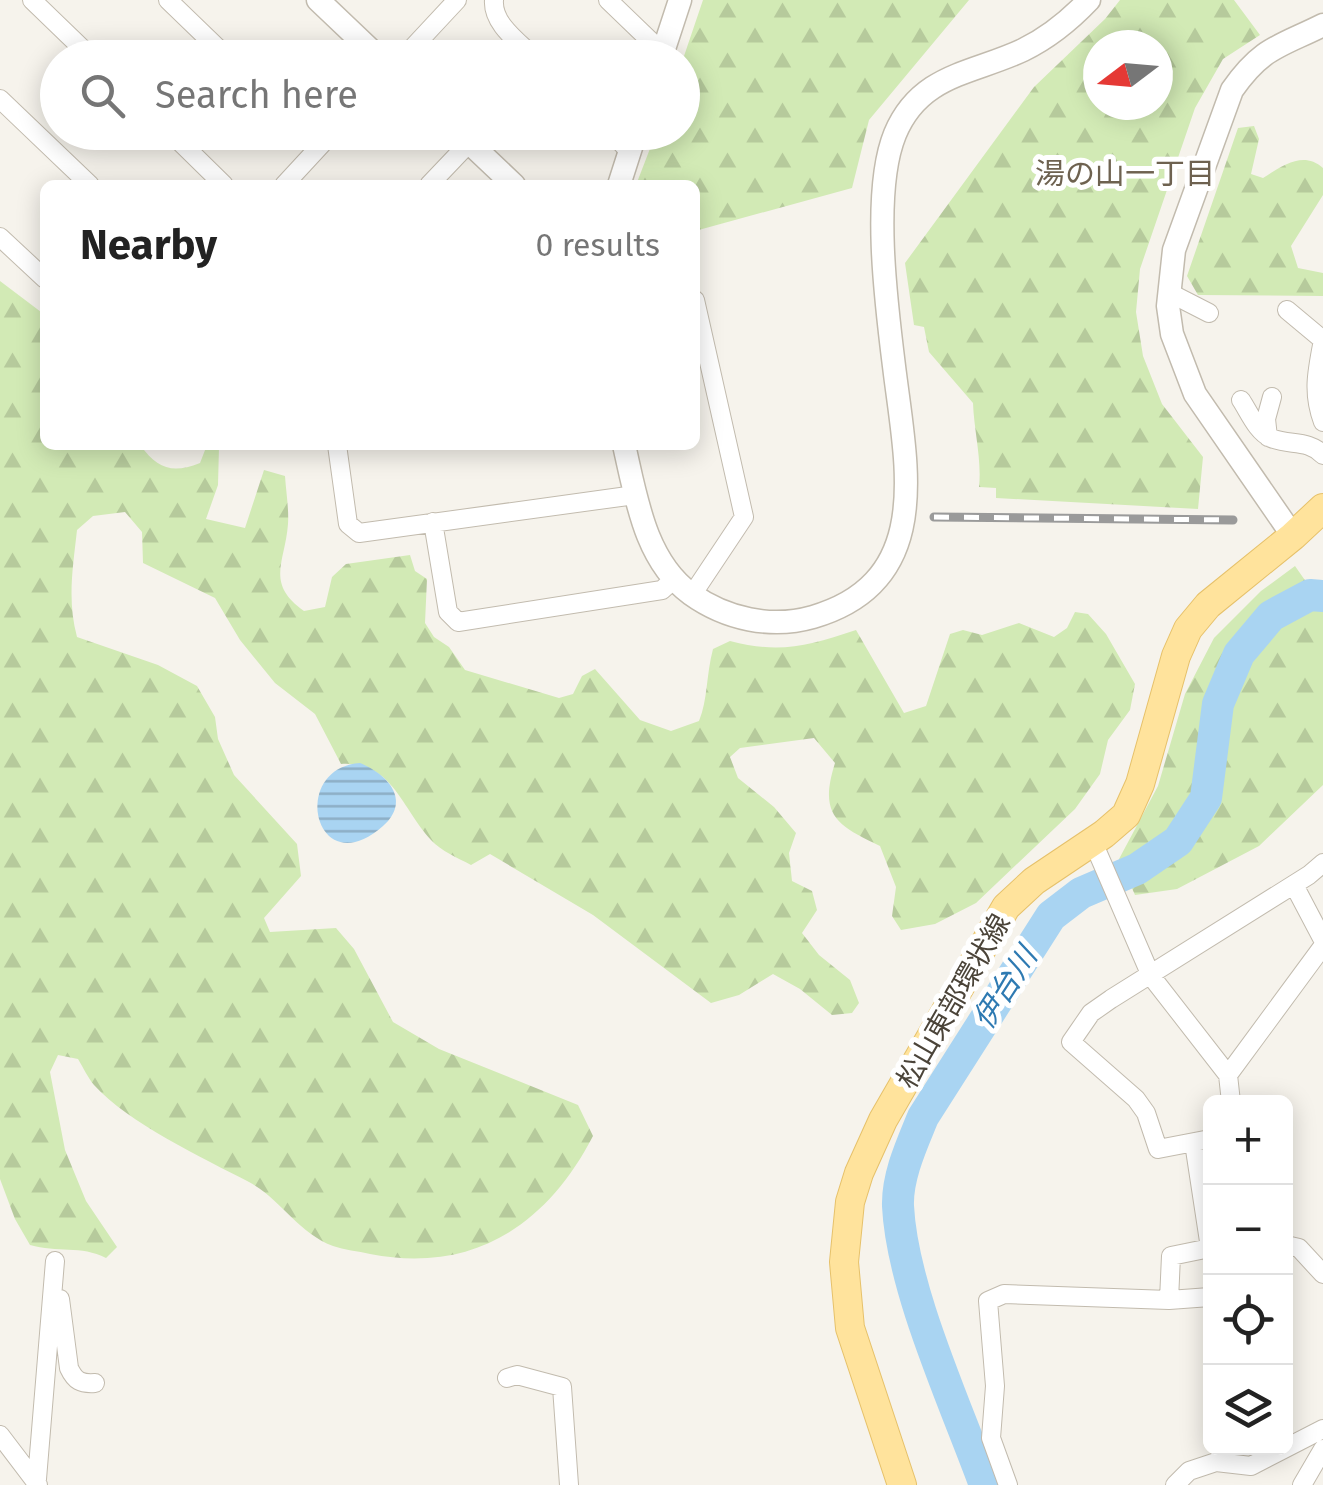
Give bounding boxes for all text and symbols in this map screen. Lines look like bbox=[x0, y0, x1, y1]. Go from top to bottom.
north arrow bbox=[1083, 30, 1173, 120]
search box bbox=[40, 40, 700, 150]
icon: search bbox=[75, 68, 130, 123]
text: Search here bbox=[155, 72, 358, 118]
district label: 湯の山一丁目 bbox=[1035, 156, 1215, 192]
text: Nearby bbox=[80, 220, 217, 270]
text: 0 results bbox=[535, 226, 660, 264]
street label: 松山東部環状線 bbox=[890, 908, 1017, 1094]
water label: 伊台川 bbox=[965, 938, 1046, 1036]
map controls bbox=[1203, 1095, 1293, 1455]
button: + bbox=[1203, 1095, 1293, 1185]
button: − bbox=[1203, 1185, 1293, 1275]
button: locate bbox=[1203, 1275, 1293, 1365]
button: layers bbox=[1203, 1365, 1293, 1455]

